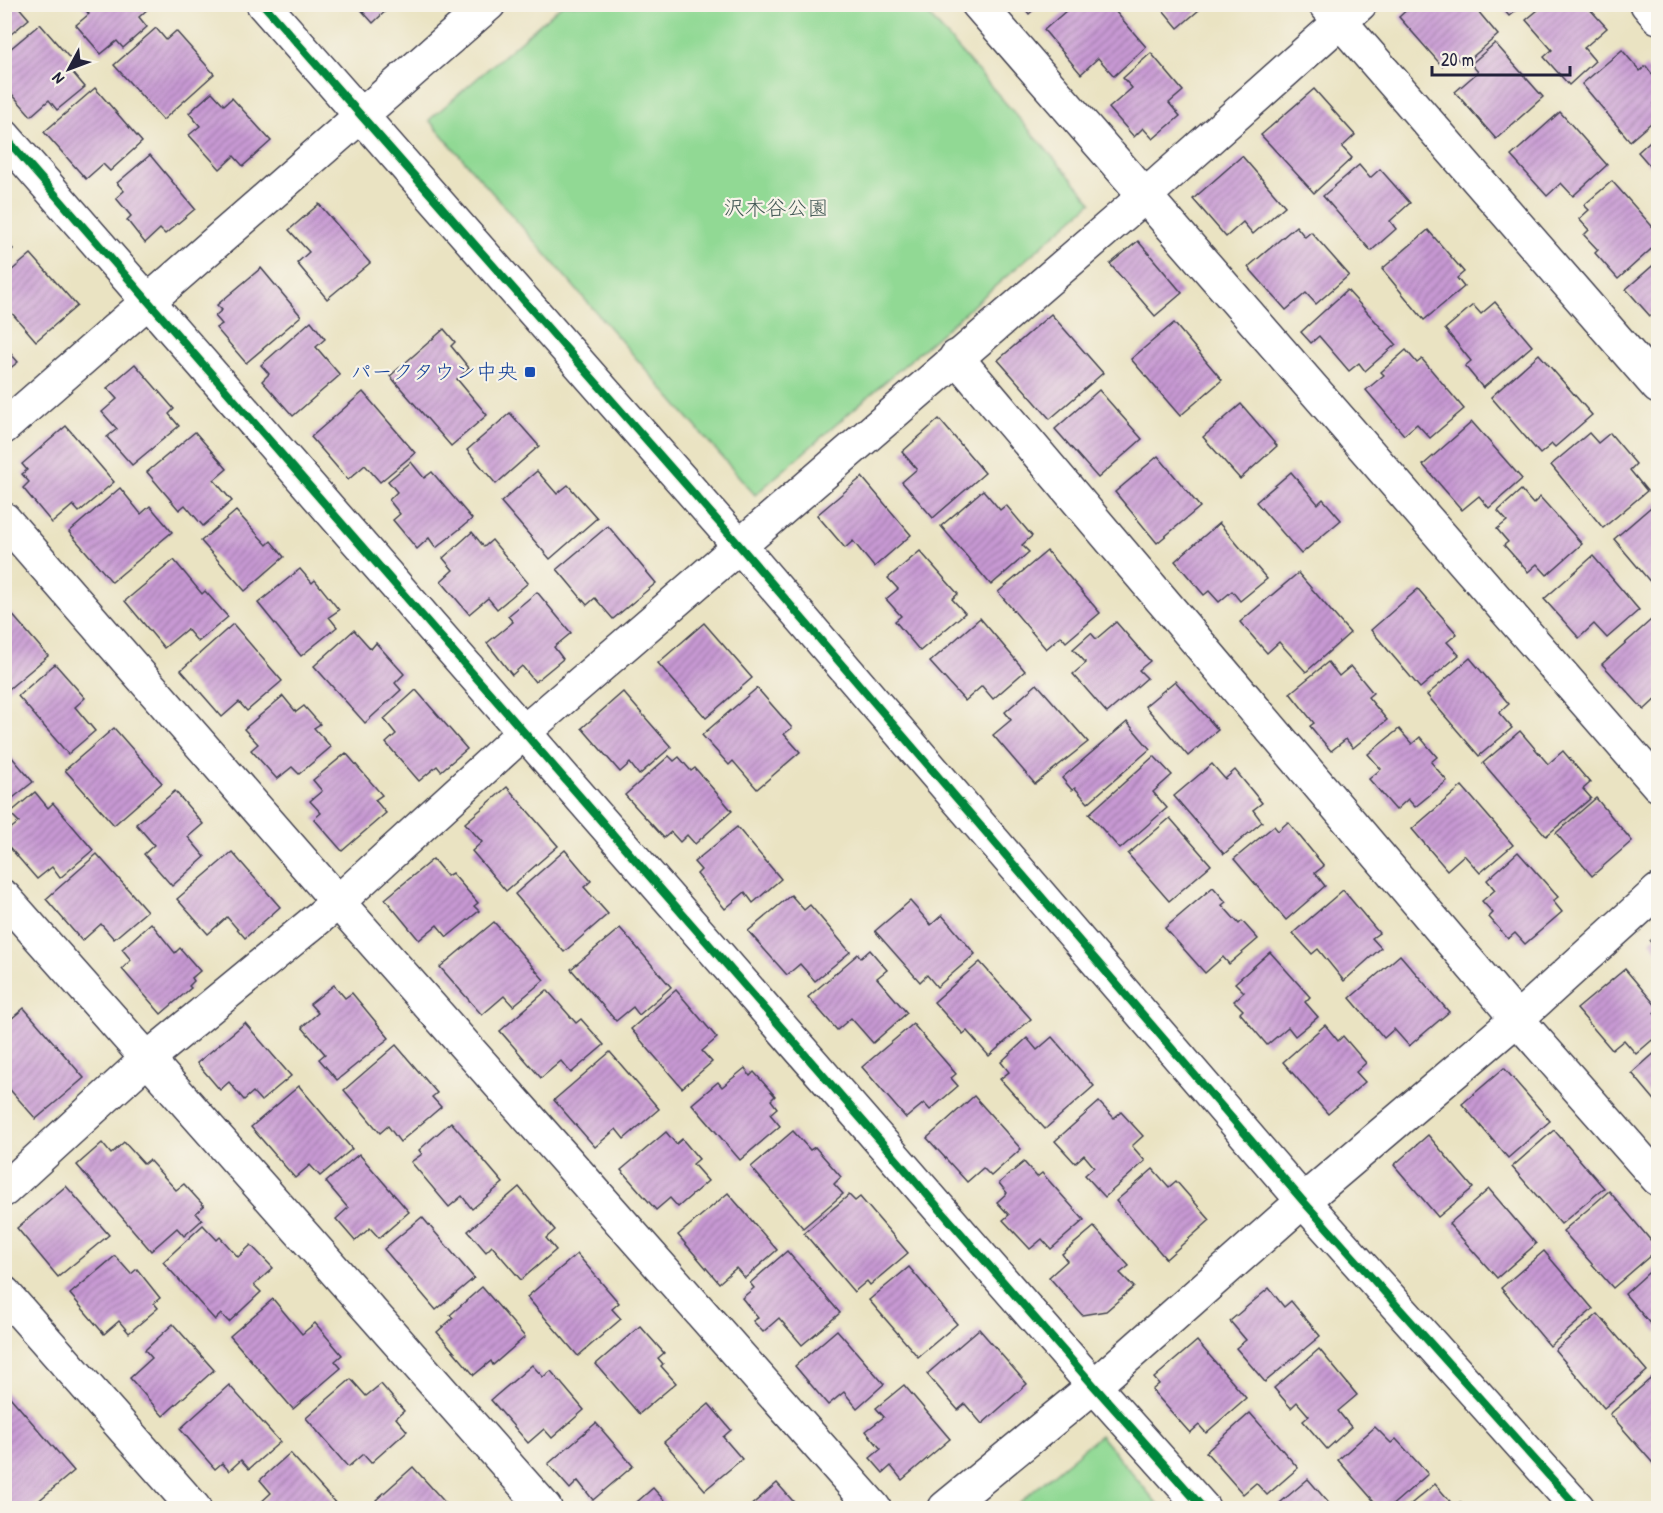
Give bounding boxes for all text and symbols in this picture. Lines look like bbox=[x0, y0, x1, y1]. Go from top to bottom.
north arrow bbox=[39, 39, 99, 99]
scale bar bbox=[1432, 39, 1570, 77]
text: 20 m bbox=[1441, 47, 1474, 72]
text: N bbox=[46, 68, 69, 89]
park label: 沢木谷公園 bbox=[724, 193, 829, 222]
place label: パークタウン中央 bbox=[350, 357, 518, 386]
marker: パークタウン中央 bbox=[523, 365, 537, 379]

